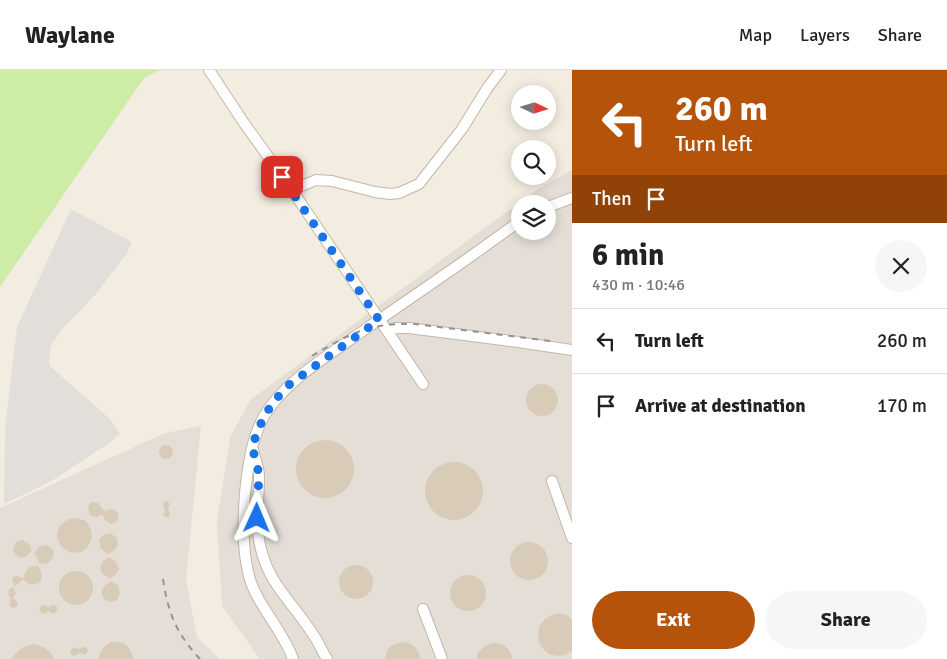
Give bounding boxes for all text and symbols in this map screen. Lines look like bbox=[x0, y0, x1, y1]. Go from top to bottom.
text: Waylane bbox=[25, 20, 115, 50]
text: Map bbox=[739, 24, 772, 46]
text: Layers bbox=[800, 24, 850, 46]
text: Share bbox=[878, 24, 922, 46]
north arrow bbox=[511, 85, 556, 130]
map controls bbox=[511, 85, 556, 240]
text: 260 m bbox=[675, 87, 768, 130]
icon: left bbox=[592, 90, 657, 155]
text: Turn left bbox=[675, 130, 753, 157]
button: search bbox=[511, 140, 556, 185]
pin bbox=[261, 156, 303, 198]
icon: arrive bbox=[268, 163, 296, 191]
icon: arrive bbox=[642, 185, 670, 213]
text: Then bbox=[592, 187, 632, 211]
button: layers bbox=[511, 195, 556, 240]
text: 6 min bbox=[592, 237, 664, 274]
button: close bbox=[875, 240, 927, 292]
text: 430 m · 10:46 bbox=[592, 275, 685, 295]
icon: left bbox=[592, 327, 620, 355]
text: Turn left bbox=[635, 329, 704, 353]
text: 260 m bbox=[877, 329, 927, 353]
icon: arrive bbox=[592, 392, 620, 420]
text: Arrive at destination bbox=[635, 394, 806, 418]
text: 170 m bbox=[877, 394, 927, 418]
position arrow bbox=[230, 491, 282, 543]
button: Exit bbox=[592, 591, 755, 649]
button: Share bbox=[765, 591, 927, 649]

